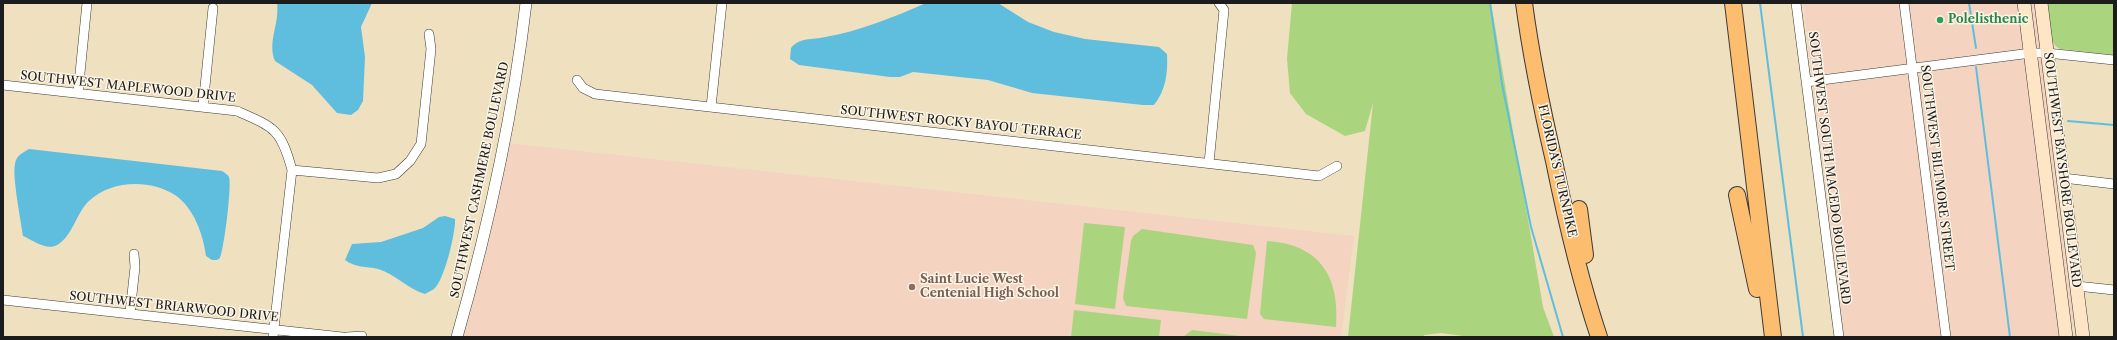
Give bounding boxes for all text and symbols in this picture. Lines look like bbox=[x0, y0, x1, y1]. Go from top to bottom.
place label: Polelisthenic bbox=[1948, 13, 2028, 27]
marker: Polelisthenic bbox=[1935, 15, 1945, 25]
street label: SOUTHWEST SOUTH MACEDO BOULEVARD bbox=[1805, 31, 1853, 305]
street label: SOUTHWEST BAYSHORE BOULEVARD bbox=[2040, 52, 2084, 288]
street label: SOUTHWEST CASHMERE BOULEVARD bbox=[448, 60, 512, 300]
street label: SOUTHWEST BILTMORE STREET bbox=[1917, 64, 1957, 272]
street label: SOUTHWEST MAPLEWOOD DRIVE bbox=[19, 69, 237, 105]
street label: SOUTHWEST ROCKY BAYOU TERRACE bbox=[840, 103, 1082, 143]
street label: FLORIDA'S TURNPIKE bbox=[1535, 103, 1579, 239]
place label: Saint Lucie West Centenial High School bbox=[920, 273, 1059, 301]
marker: Saint Lucie West Centenial High School bbox=[907, 282, 917, 292]
street label: SOUTHWEST BRIARWOOD DRIVE bbox=[69, 289, 279, 325]

